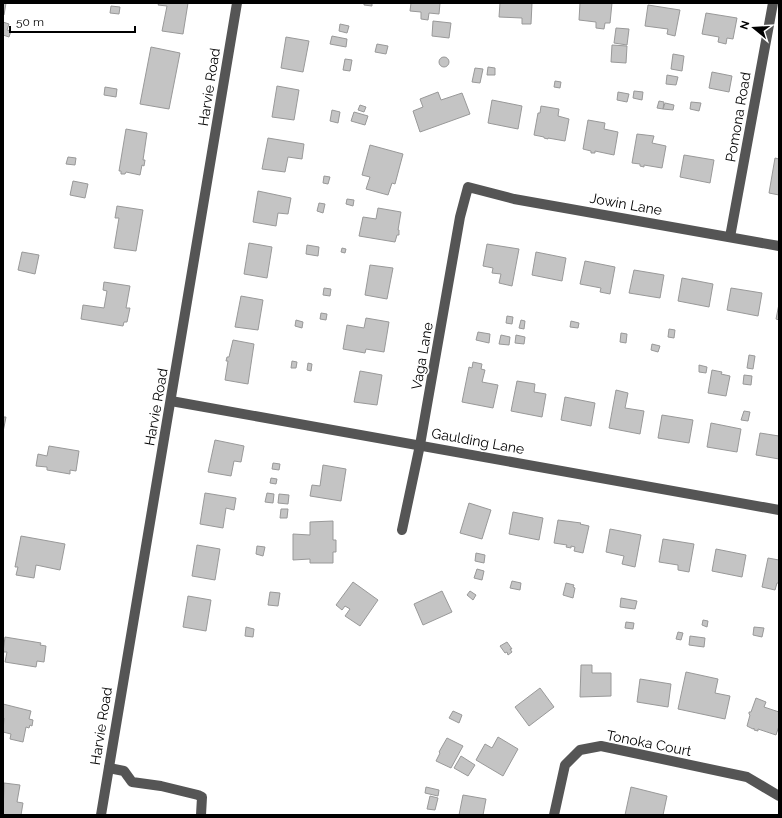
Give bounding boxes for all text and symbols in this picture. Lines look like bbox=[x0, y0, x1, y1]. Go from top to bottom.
scale bar bbox=[10, 8, 135, 34]
north arrow bbox=[734, 8, 774, 48]
text: 50 m bbox=[16, 15, 44, 29]
text: N bbox=[737, 19, 752, 31]
street label: Harvie Road bbox=[195, 47, 223, 127]
street label: Pomona Road bbox=[722, 71, 754, 163]
street label: Jowin Lane bbox=[589, 190, 663, 218]
street label: Vaga Lane bbox=[408, 321, 436, 391]
street label: Harvie Road bbox=[141, 367, 171, 447]
street label: Gaulding Lane bbox=[430, 425, 526, 457]
street label: Harvie Road bbox=[87, 686, 115, 766]
street label: Tonoka Court bbox=[605, 727, 693, 759]

